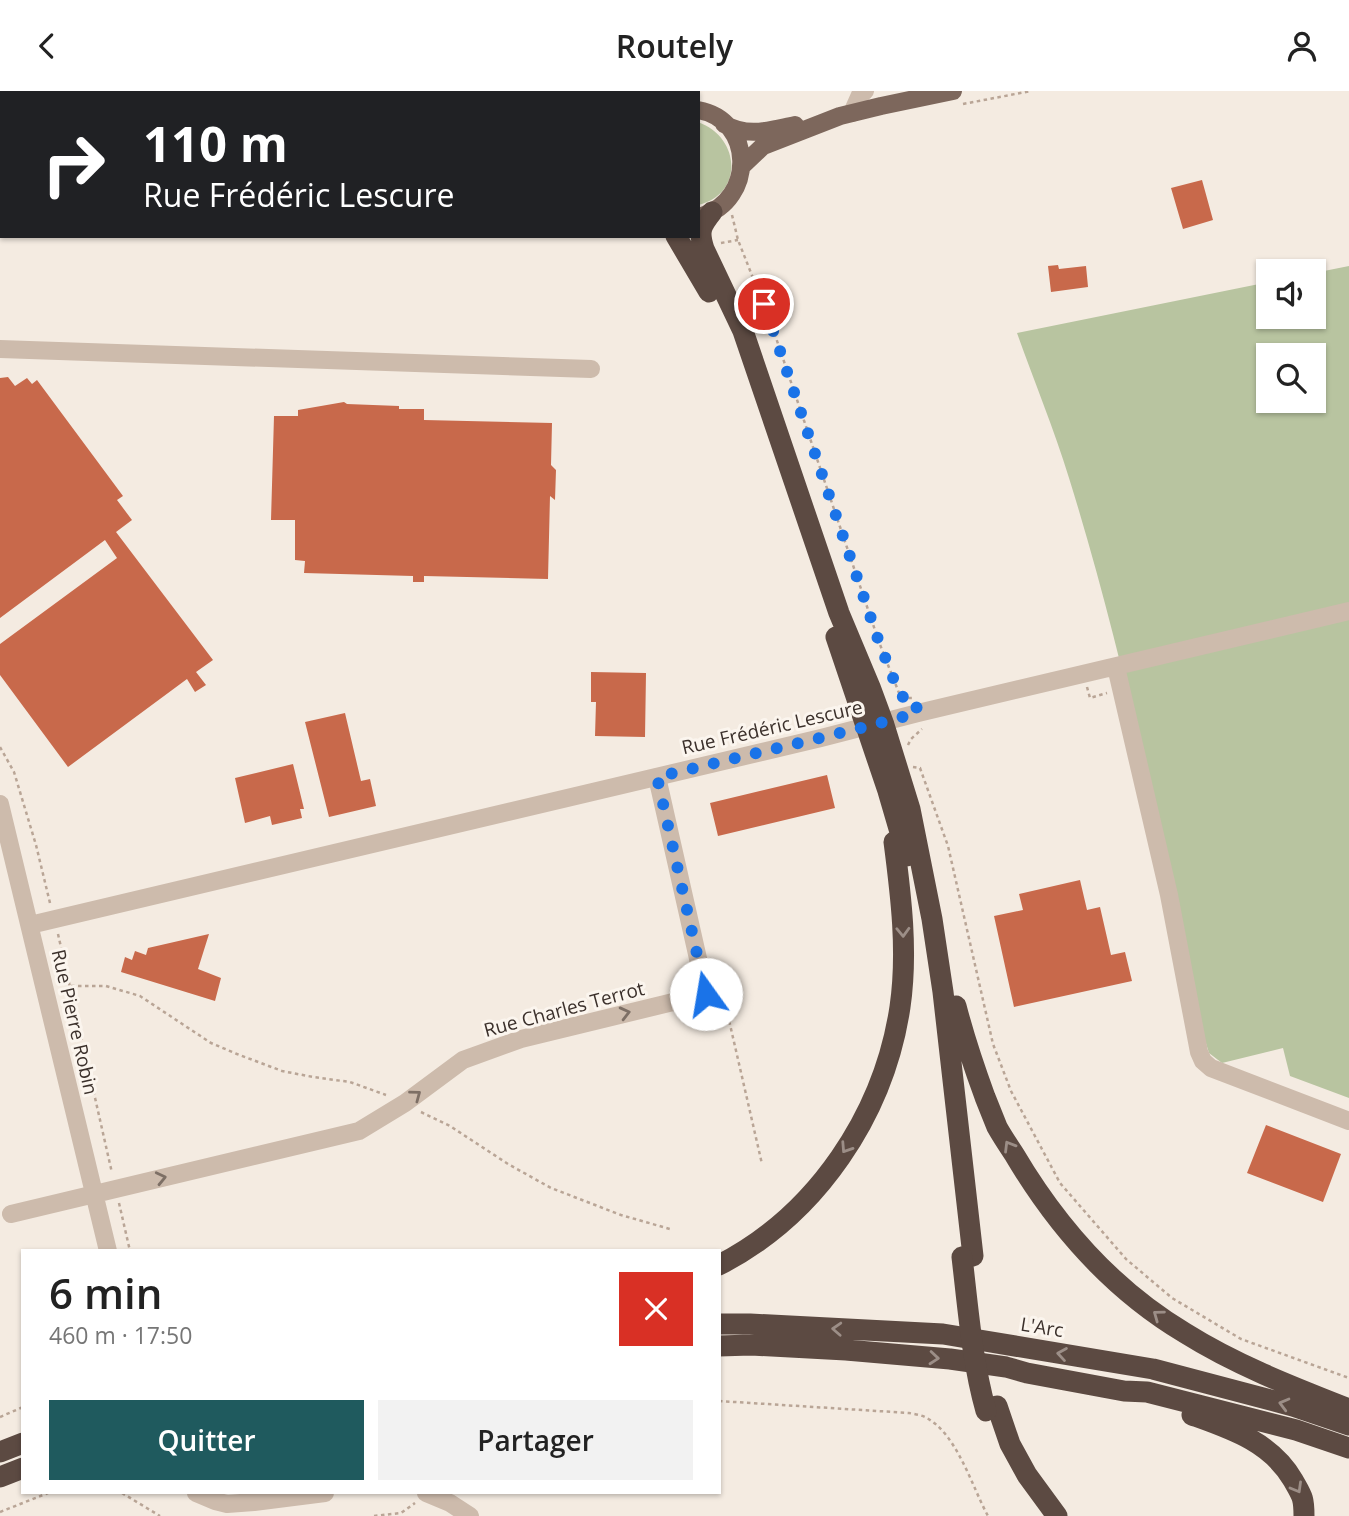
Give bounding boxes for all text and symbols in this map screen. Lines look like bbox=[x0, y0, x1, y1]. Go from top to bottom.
text: Routely bbox=[616, 24, 733, 67]
icon: back bbox=[28, 27, 66, 65]
icon: person bbox=[1283, 27, 1321, 65]
text: 110 m bbox=[143, 110, 288, 176]
icon: right bbox=[28, 119, 119, 210]
text: Rue Frédéric Lescure bbox=[143, 173, 454, 216]
map controls bbox=[1256, 259, 1326, 413]
button: sound bbox=[1256, 259, 1326, 329]
pin bbox=[734, 274, 794, 334]
icon: arrive bbox=[745, 285, 783, 323]
button: search bbox=[1256, 343, 1326, 413]
street label: Rue Frédéric Lescure bbox=[679, 694, 865, 760]
one-way arrow bbox=[895, 926, 910, 937]
street label: Rue Pierre Robin bbox=[46, 947, 104, 1097]
position arrow bbox=[669, 957, 743, 1031]
street label: Rue Charles Terrot bbox=[481, 975, 647, 1043]
one-way arrow bbox=[619, 1007, 631, 1021]
one-way arrow bbox=[409, 1091, 421, 1103]
one-way arrow bbox=[842, 1140, 855, 1153]
one-way arrow bbox=[1004, 1141, 1017, 1154]
one-way arrow bbox=[154, 1172, 166, 1186]
text: 6 min bbox=[49, 1264, 162, 1321]
button: close bbox=[619, 1272, 693, 1346]
street label: L'Arc bbox=[1019, 1311, 1065, 1343]
one-way arrow bbox=[1153, 1311, 1166, 1324]
text: 460 m · 17:50 bbox=[49, 1319, 192, 1351]
one-way arrow bbox=[831, 1321, 842, 1336]
one-way arrow bbox=[1056, 1347, 1068, 1362]
one-way arrow bbox=[929, 1350, 940, 1365]
one-way arrow bbox=[1278, 1398, 1290, 1412]
button: Quitter bbox=[49, 1400, 364, 1480]
button: Partager bbox=[378, 1400, 693, 1480]
one-way arrow bbox=[1289, 1481, 1302, 1494]

